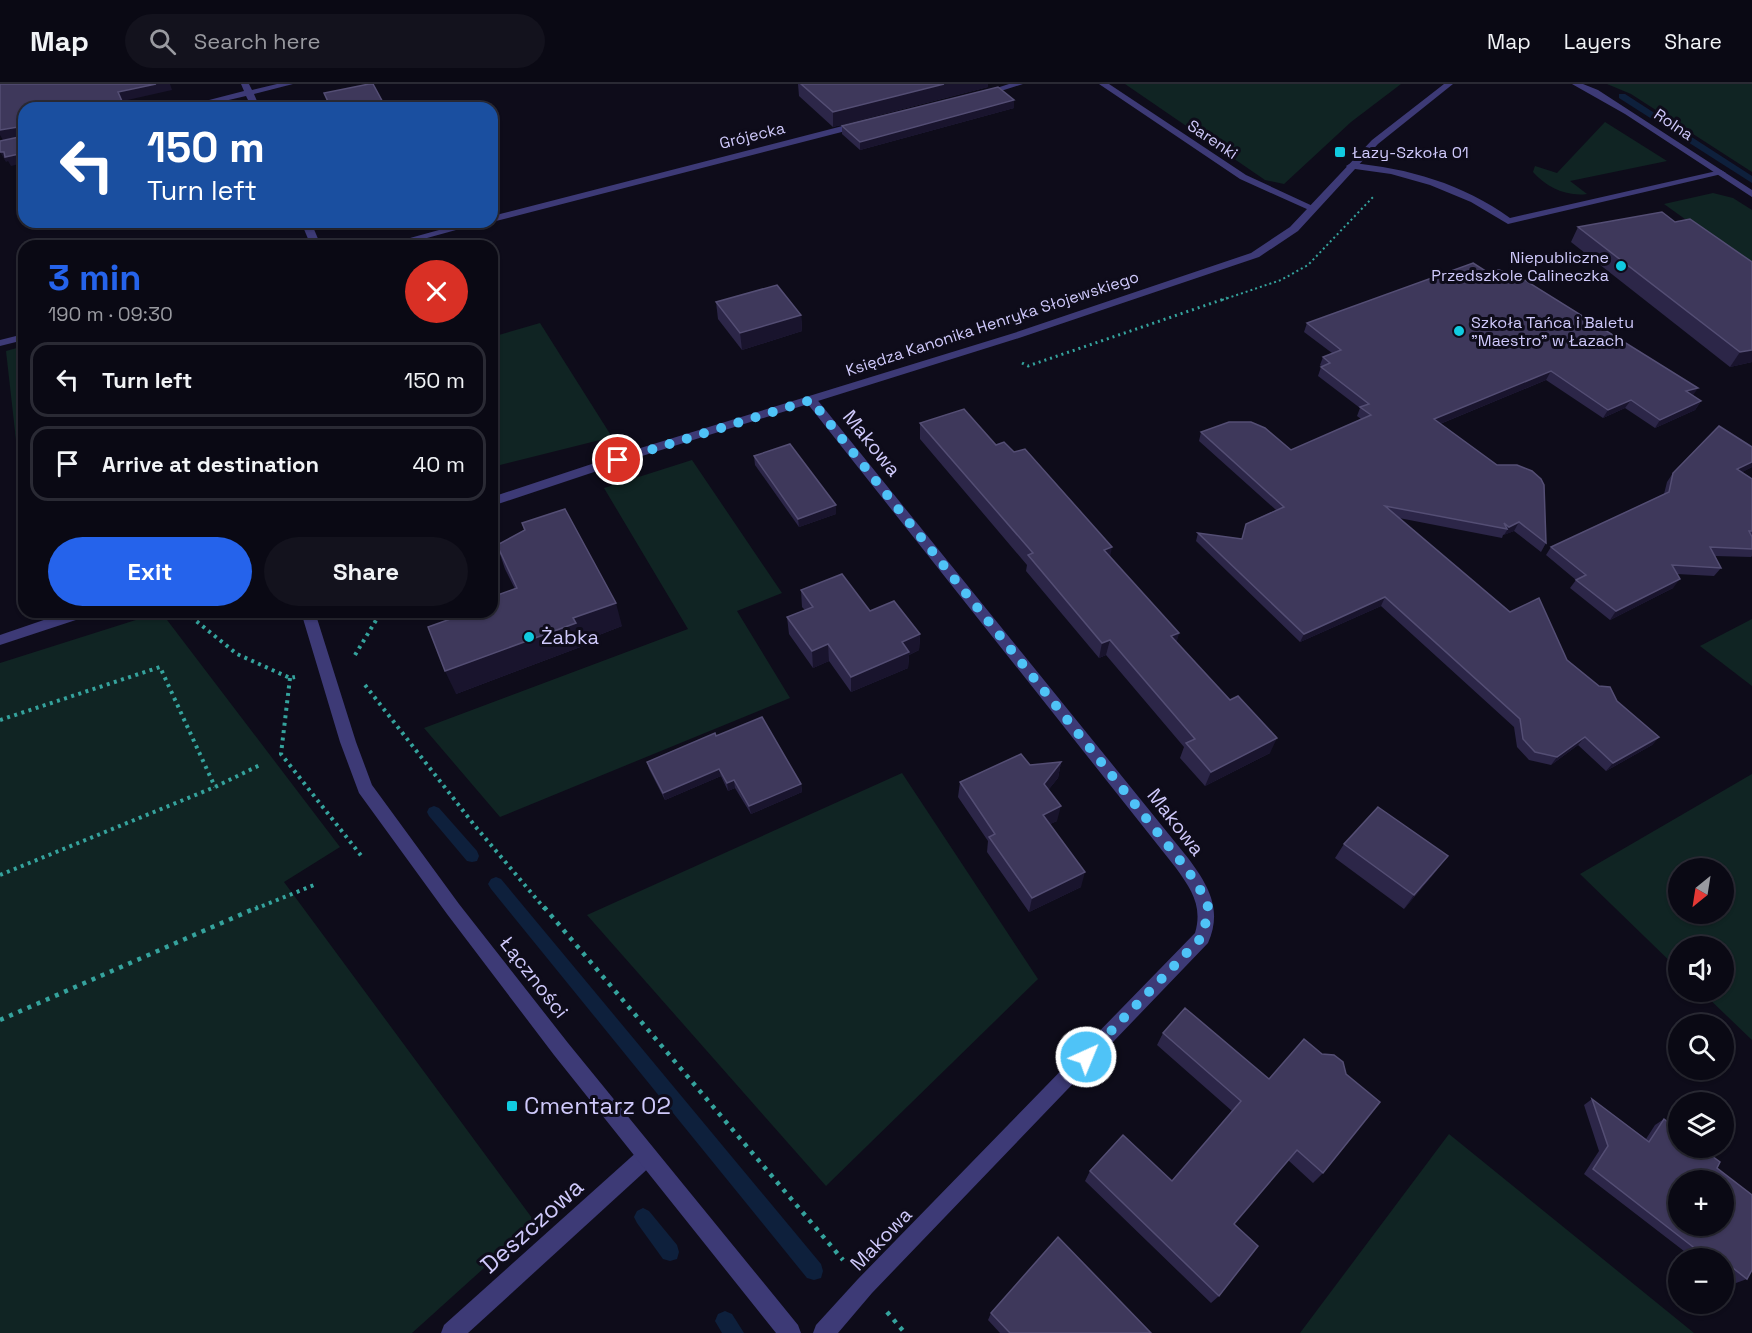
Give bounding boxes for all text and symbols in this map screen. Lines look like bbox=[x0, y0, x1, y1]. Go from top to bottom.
search box bbox=[125, 14, 545, 68]
text: Map bbox=[30, 23, 89, 59]
icon: search bbox=[146, 25, 179, 58]
text: Search here bbox=[194, 27, 321, 55]
text: Map bbox=[1487, 28, 1531, 55]
text: Layers bbox=[1564, 28, 1631, 55]
text: Share bbox=[1664, 28, 1722, 55]
street label: Rolna bbox=[1650, 104, 1697, 145]
street label: Sarenki bbox=[1183, 115, 1242, 164]
street label: Grójecka bbox=[717, 117, 787, 154]
text: 150 m bbox=[147, 121, 265, 174]
icon: left bbox=[48, 126, 126, 204]
place label: Łazy-Szkoła 01 bbox=[1352, 142, 1469, 163]
marker: Łazy-Szkoła 01 bbox=[1333, 145, 1347, 159]
text: Turn left bbox=[147, 173, 257, 208]
place label: Niepubliczne Przedszkole Calineczka bbox=[1431, 247, 1609, 286]
text: 3 min bbox=[48, 255, 142, 301]
marker: Niepubliczne Przedszkole Calineczka bbox=[1614, 259, 1628, 273]
button: close bbox=[405, 260, 468, 323]
street label: Księdza Kanonika Henryka Słojewskiego bbox=[843, 266, 1141, 381]
text: 190 m · 09:30 bbox=[48, 301, 173, 327]
place label: Szkoła Tańca i Baletu "Maestro" w Łazach bbox=[1471, 312, 1634, 351]
marker: Szkoła Tańca i Baletu "Maestro" w Łazach bbox=[1452, 324, 1466, 338]
icon: left bbox=[51, 363, 84, 396]
text: Turn left bbox=[102, 366, 192, 394]
text: 150 m bbox=[404, 366, 465, 394]
street label: Makowa bbox=[837, 404, 907, 482]
pin bbox=[592, 434, 643, 485]
icon: arrive bbox=[601, 443, 634, 476]
icon: arrive bbox=[51, 447, 84, 480]
text: Arrive at destination bbox=[102, 450, 319, 478]
text: 40 m bbox=[413, 450, 465, 478]
button: Exit bbox=[48, 537, 252, 606]
button: Share bbox=[264, 537, 468, 606]
place label: Żabka bbox=[541, 624, 599, 650]
marker: Żabka bbox=[522, 630, 536, 644]
street label: Makowa bbox=[1142, 783, 1210, 861]
north arrow bbox=[1668, 858, 1734, 924]
map controls bbox=[1668, 858, 1734, 1314]
street label: Łączności bbox=[494, 931, 574, 1023]
button: sound bbox=[1668, 936, 1734, 1002]
button: search bbox=[1668, 1014, 1734, 1080]
position arrow bbox=[1054, 1025, 1118, 1089]
place label: Cmentarz 02 bbox=[524, 1090, 671, 1121]
button: layers bbox=[1668, 1092, 1734, 1158]
marker: Cmentarz 02 bbox=[505, 1099, 519, 1113]
button: + bbox=[1668, 1170, 1734, 1236]
street label: Deszczowa bbox=[474, 1171, 590, 1280]
street label: Makowa bbox=[844, 1202, 918, 1276]
button: − bbox=[1668, 1248, 1734, 1314]

